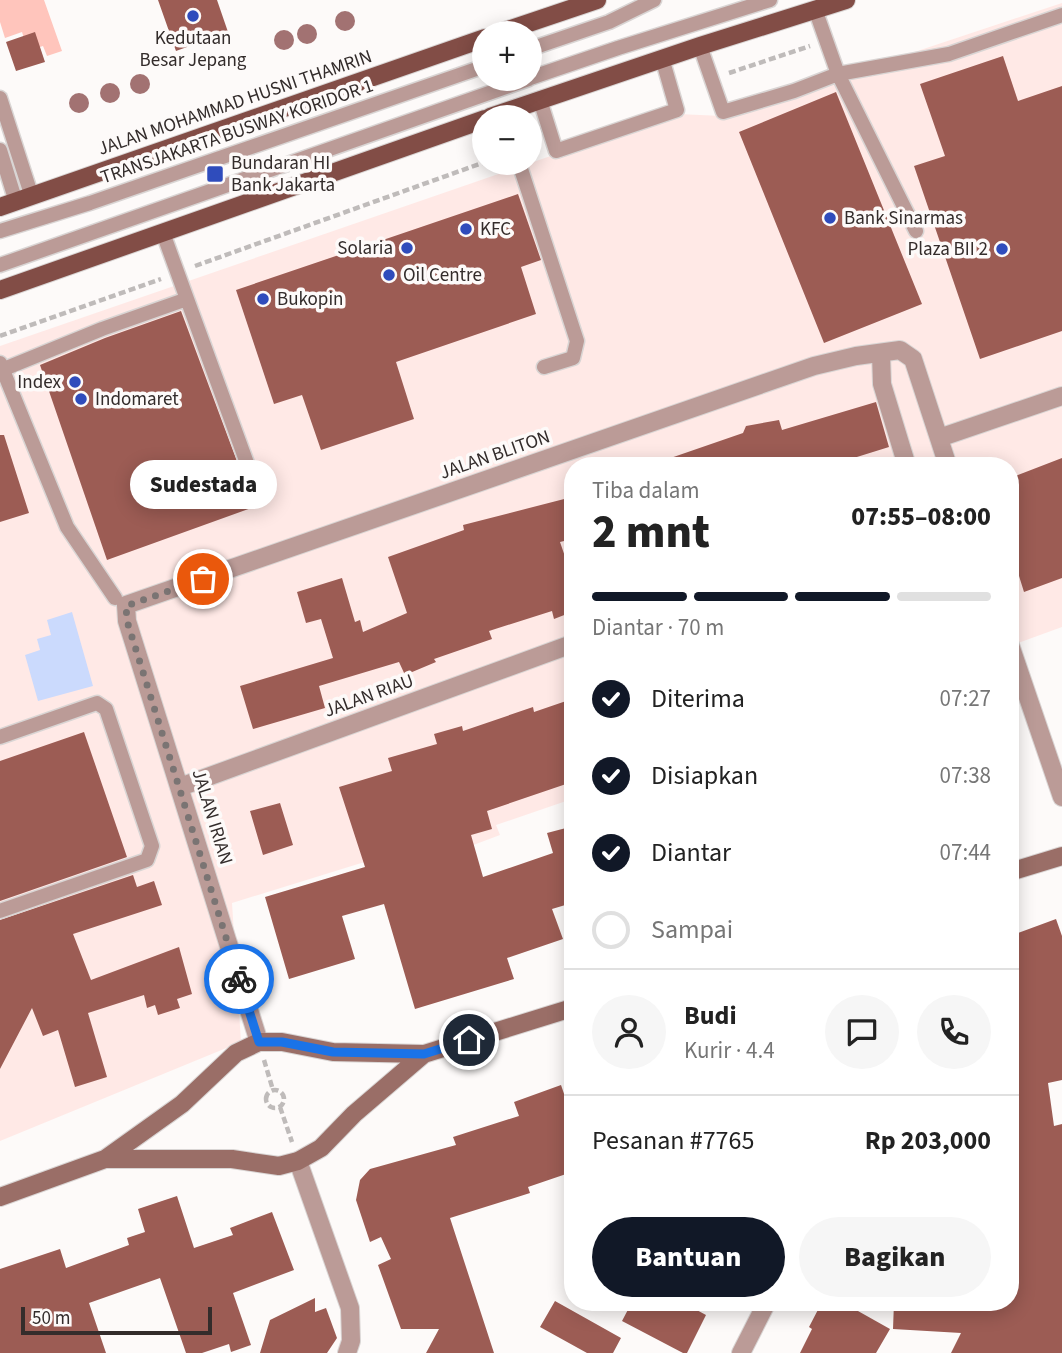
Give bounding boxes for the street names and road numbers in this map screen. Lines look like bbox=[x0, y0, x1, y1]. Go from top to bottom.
street label: JALAN MOHAMMAD HUSNI THAMRIN bbox=[94, 43, 376, 163]
street label: TRANSJAKARTA BUSWAY KORIDOR 1 bbox=[97, 73, 377, 191]
street label: JALAN BLITON bbox=[436, 423, 554, 487]
street label: JALAN RIAU bbox=[321, 667, 417, 725]
street label: JALAN IRIAN bbox=[185, 766, 239, 868]

